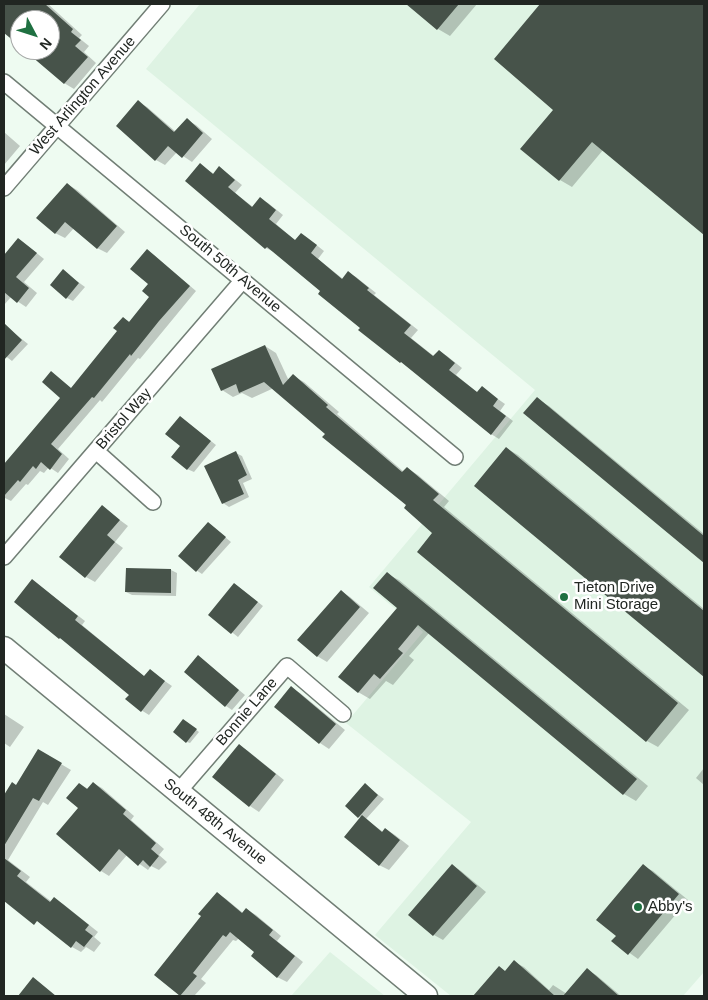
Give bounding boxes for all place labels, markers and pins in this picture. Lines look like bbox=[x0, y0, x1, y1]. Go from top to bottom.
place label: Tieton Drive Mini Storage bbox=[574, 579, 658, 614]
marker: Tieton Drive Mini Storage bbox=[558, 591, 570, 603]
place label: Abby's bbox=[648, 898, 693, 916]
marker: Abby's bbox=[632, 901, 644, 913]

